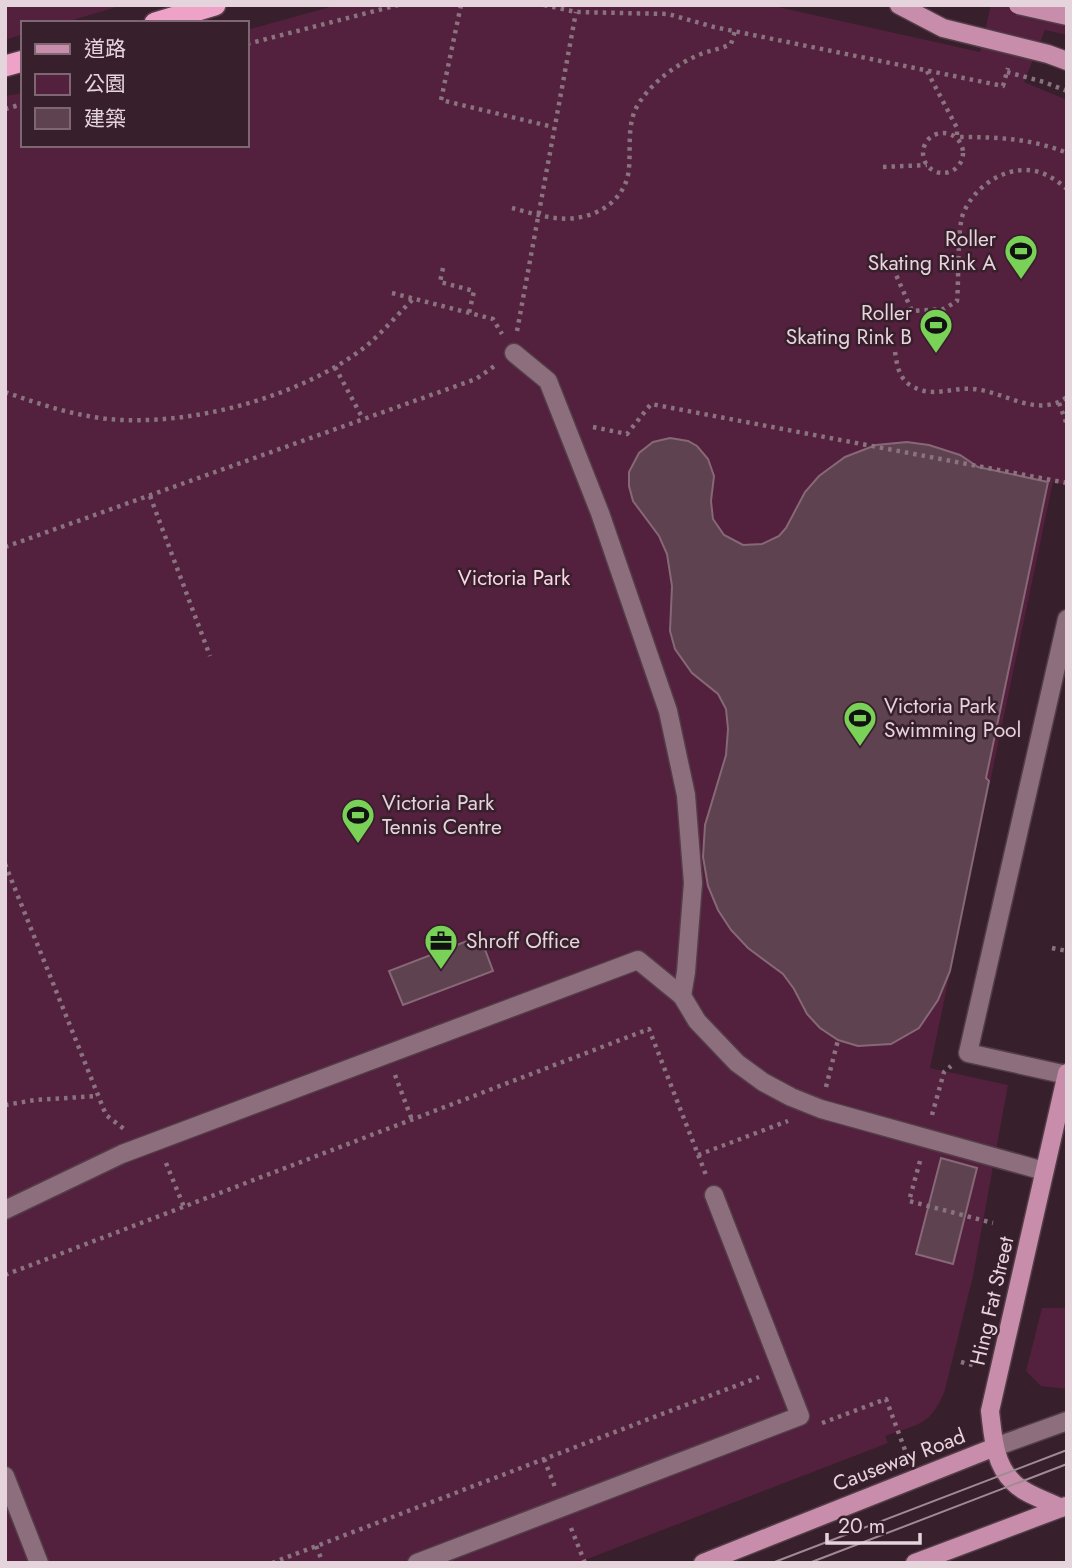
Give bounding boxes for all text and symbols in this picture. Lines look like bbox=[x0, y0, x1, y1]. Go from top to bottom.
legend bbox=[21, 21, 248, 147]
text: 道路 bbox=[84, 34, 126, 64]
text: 公園 bbox=[84, 69, 126, 99]
text: 建築 bbox=[84, 104, 126, 134]
place label: Roller Skating Rink A bbox=[868, 224, 997, 278]
sports icon: Roller Skating Rink A bbox=[1002, 232, 1040, 281]
place label: Roller Skating Rink B bbox=[786, 298, 913, 352]
sports icon: Roller Skating Rink B bbox=[917, 306, 955, 355]
park label: Victoria Park bbox=[458, 563, 571, 593]
place label: Victoria Park Swimming Pool bbox=[884, 691, 1021, 745]
sports icon: Victoria Park Swimming Pool bbox=[841, 699, 879, 748]
place label: Victoria Park Tennis Centre bbox=[382, 788, 502, 842]
sports icon: Victoria Park Tennis Centre bbox=[339, 796, 377, 845]
office icon: Shroff Office bbox=[422, 922, 460, 971]
place label: Shroff Office bbox=[466, 926, 580, 956]
street label: Hing Fat Street bbox=[963, 1234, 1021, 1368]
street label: Causeway Road bbox=[828, 1421, 970, 1499]
scale bar bbox=[827, 1502, 920, 1546]
text: 20 m bbox=[838, 1511, 885, 1541]

